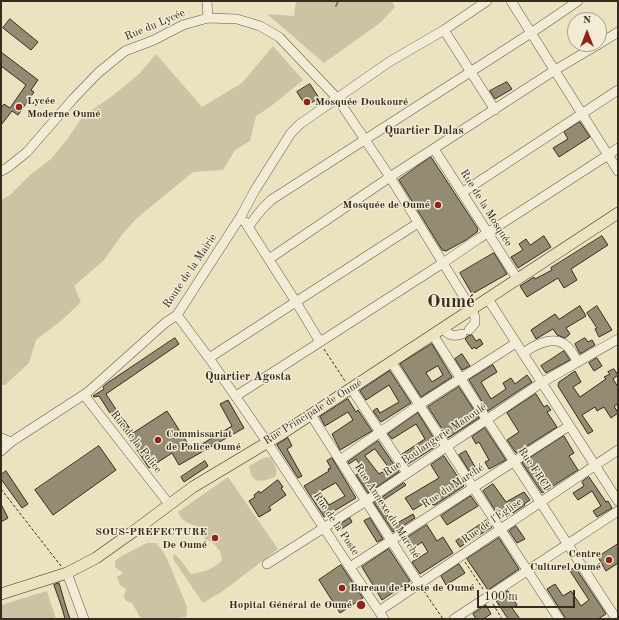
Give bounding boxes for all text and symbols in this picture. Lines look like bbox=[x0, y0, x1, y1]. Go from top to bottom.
street label: Rue du Lycée bbox=[123, 6, 187, 44]
north arrow bbox=[567, 12, 607, 52]
text: N bbox=[583, 15, 591, 26]
place label: Lycée Moderne Oumé bbox=[27, 94, 100, 120]
place label: Mosquée Doukouré bbox=[315, 95, 408, 109]
marker: Mosquée Doukouré bbox=[302, 97, 312, 107]
marker: Lycée Moderne Oumé bbox=[14, 102, 24, 112]
district label: Quartier Dalas bbox=[384, 124, 464, 138]
street label: Rue de la Mosquée bbox=[457, 167, 515, 249]
place label: Mosquée de Oumé bbox=[343, 198, 430, 212]
marker: Mosquée de Oumé bbox=[433, 200, 443, 210]
street label: Route de la Mairie bbox=[160, 231, 220, 311]
district label: Oumé bbox=[427, 291, 475, 313]
district label: Quartier Agosta bbox=[205, 370, 291, 384]
street label: Rue Principale de Oumé bbox=[261, 376, 365, 448]
street label: Rue Boulangerie Manoulé bbox=[381, 400, 489, 480]
street label: Rue de la Police bbox=[108, 408, 164, 476]
place label: Commissariat de Police Oumé bbox=[166, 427, 241, 453]
marker: Commissariat de Police Oumé bbox=[153, 435, 163, 445]
street label: Rue FRCI bbox=[515, 445, 553, 493]
street label: Rue Annexe du Marché bbox=[351, 461, 423, 561]
street label: Rue du Marché bbox=[419, 461, 487, 511]
street label: Rue de la Poste bbox=[310, 490, 362, 558]
street label: Rue de l'Église bbox=[459, 495, 525, 547]
place label: SOUS-PREFECTURE De Oumé bbox=[95, 525, 207, 551]
marker: SOUS-PREFECTURE De Oumé bbox=[210, 533, 220, 543]
place label: Centre Culturel Oumé bbox=[530, 547, 601, 573]
marker: Centre Culturel Oumé bbox=[604, 555, 614, 565]
place label: Bureau de Poste de Oumé bbox=[350, 581, 474, 595]
scale bar bbox=[479, 582, 577, 608]
marker: Bureau de Poste de Oumé bbox=[337, 583, 347, 593]
text: 100 m bbox=[484, 591, 518, 603]
place label: Hopital Général de Oumé bbox=[229, 598, 352, 612]
marker: Hopital Général de Oumé bbox=[355, 599, 367, 611]

